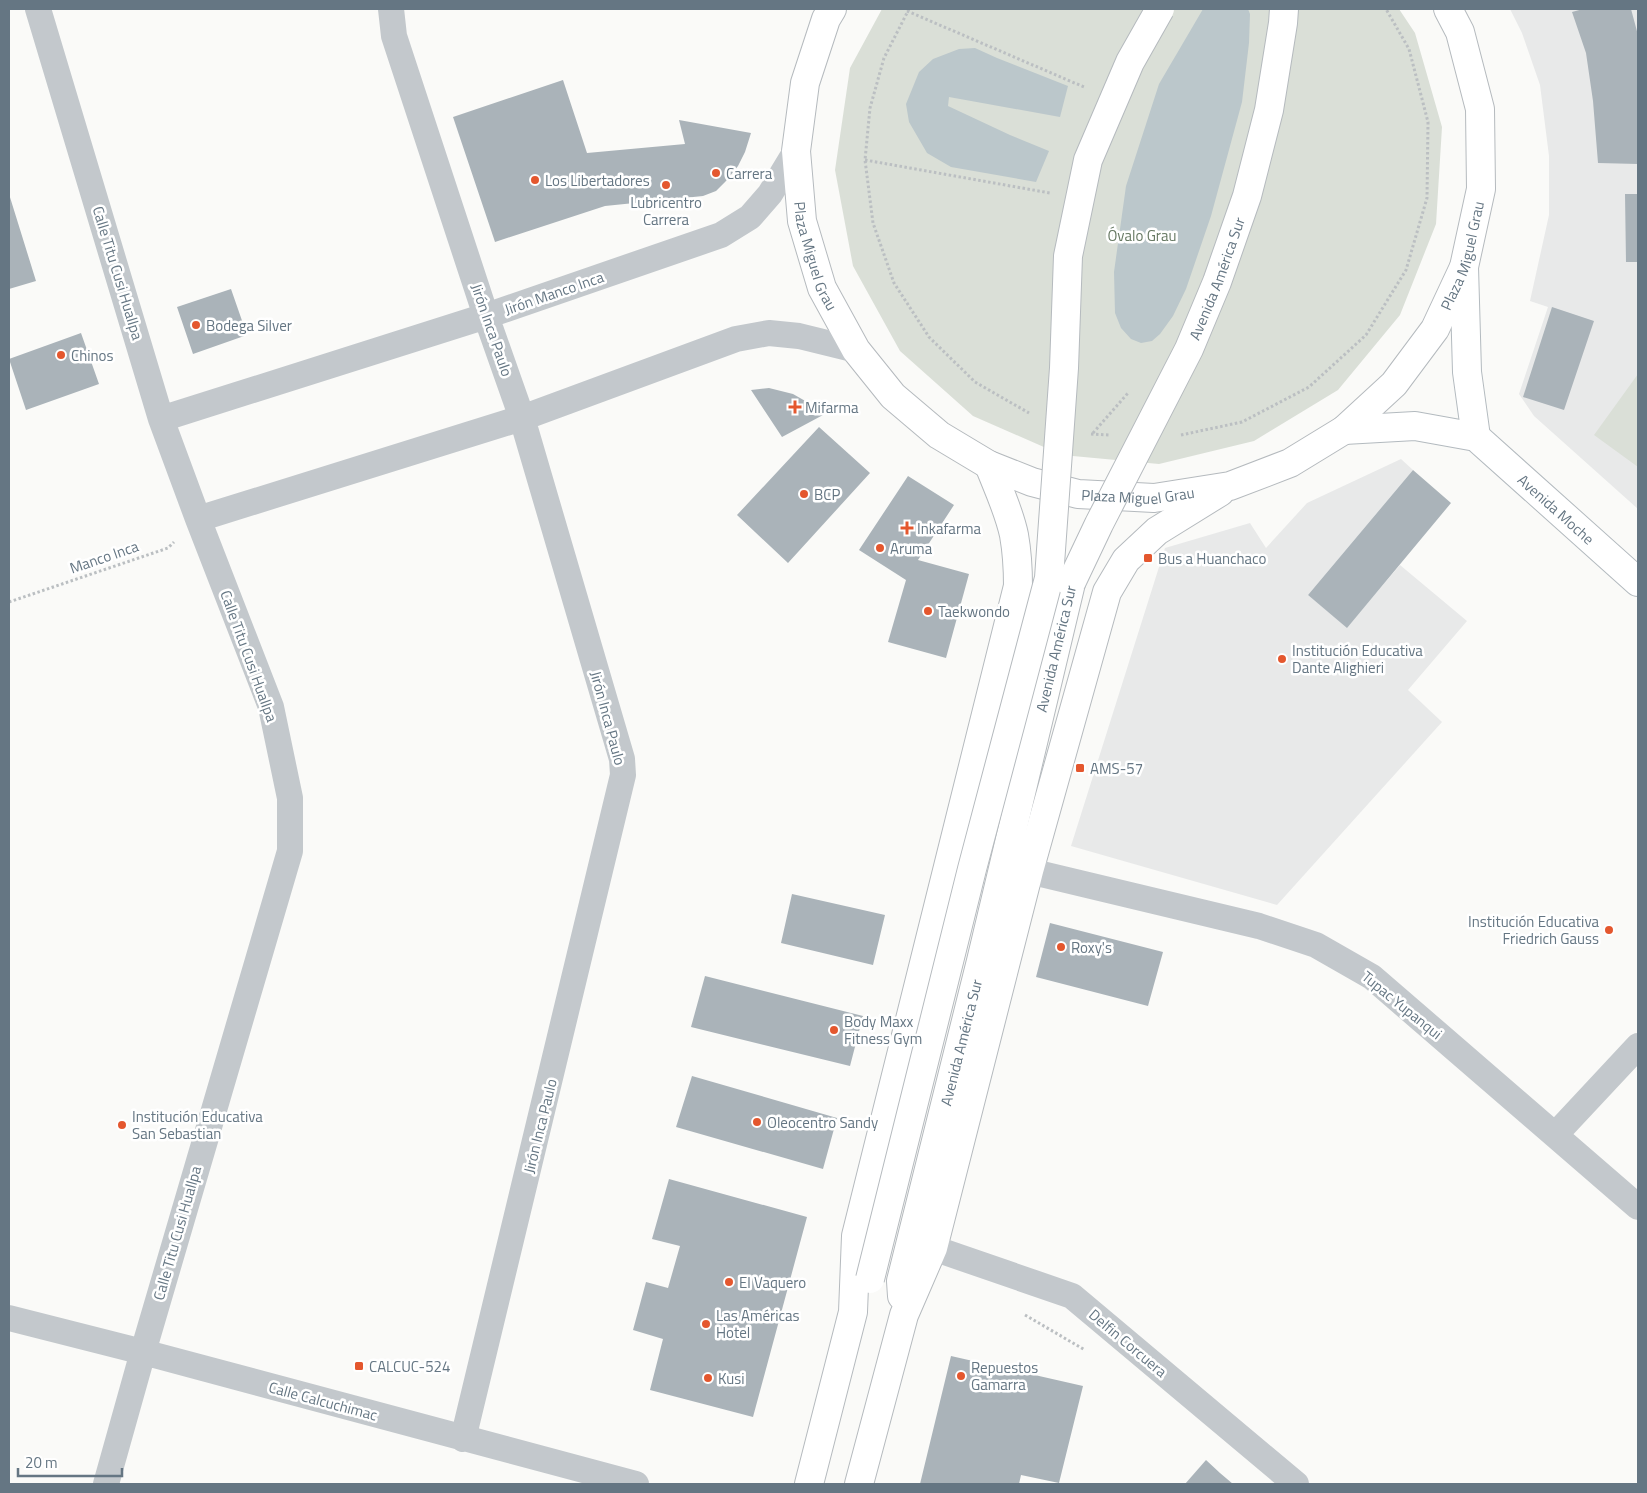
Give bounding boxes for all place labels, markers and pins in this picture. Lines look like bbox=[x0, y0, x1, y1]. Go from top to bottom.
place label: Carrera bbox=[726, 162, 773, 185]
marker: Carrera bbox=[710, 167, 722, 179]
place label: Los Libertadores bbox=[545, 169, 650, 192]
marker: Los Libertadores bbox=[529, 174, 541, 186]
marker: Lubricentro Carrera bbox=[660, 179, 672, 191]
place label: Lubricentro Carrera bbox=[630, 191, 702, 231]
place label: Bodega Silver bbox=[206, 314, 292, 337]
marker: Bodega Silver bbox=[190, 319, 202, 331]
place label: Chinos bbox=[71, 344, 113, 367]
marker: Chinos bbox=[55, 349, 67, 361]
place label: Mifarma bbox=[805, 396, 859, 419]
marker: Mifarma bbox=[789, 401, 801, 413]
place label: BCP bbox=[814, 483, 840, 506]
marker: BCP bbox=[798, 488, 810, 500]
place label: Inkafarma bbox=[917, 517, 982, 540]
marker: Inkafarma bbox=[901, 522, 913, 534]
place label: Aruma bbox=[890, 537, 933, 560]
marker: Aruma bbox=[874, 542, 886, 554]
place label: Bus a Huanchaco bbox=[1158, 547, 1267, 570]
marker: Bus a Huanchaco bbox=[1142, 552, 1154, 564]
place label: Taekwondo bbox=[938, 600, 1010, 623]
marker: Taekwondo bbox=[922, 605, 934, 617]
place label: Institución Educativa Dante Alighieri bbox=[1292, 639, 1423, 679]
marker: Institución Educativa Dante Alighieri bbox=[1276, 653, 1288, 665]
place label: AMS-57 bbox=[1090, 757, 1143, 780]
marker: AMS-57 bbox=[1074, 762, 1086, 774]
place label: Institución Educativa Friedrich Gauss bbox=[1468, 910, 1599, 950]
marker: Institución Educativa Friedrich Gauss bbox=[1603, 924, 1615, 936]
place label: Roxy's bbox=[1071, 936, 1112, 959]
marker: Roxy's bbox=[1055, 941, 1067, 953]
place label: Body Maxx Fitness Gym bbox=[844, 1010, 922, 1050]
marker: Body Maxx Fitness Gym bbox=[828, 1024, 840, 1036]
place label: Institución Educativa San Sebastian bbox=[132, 1105, 263, 1145]
place label: Oleocentro Sandy bbox=[767, 1111, 878, 1134]
marker: Oleocentro Sandy bbox=[751, 1116, 763, 1128]
marker: Institución Educativa San Sebastian bbox=[116, 1119, 128, 1131]
place label: El Vaquero bbox=[739, 1271, 806, 1294]
marker: El Vaquero bbox=[723, 1276, 735, 1288]
place label: Las Américas Hotel bbox=[716, 1304, 800, 1344]
marker: Las Américas Hotel bbox=[700, 1318, 712, 1330]
place label: CALCUC-524 bbox=[369, 1355, 450, 1378]
place label: Repuestos Gamarra bbox=[971, 1356, 1038, 1396]
marker: CALCUC-524 bbox=[353, 1360, 365, 1372]
place label: Kusi bbox=[718, 1367, 745, 1390]
marker: Repuestos Gamarra bbox=[955, 1370, 967, 1382]
marker: Kusi bbox=[702, 1372, 714, 1384]

